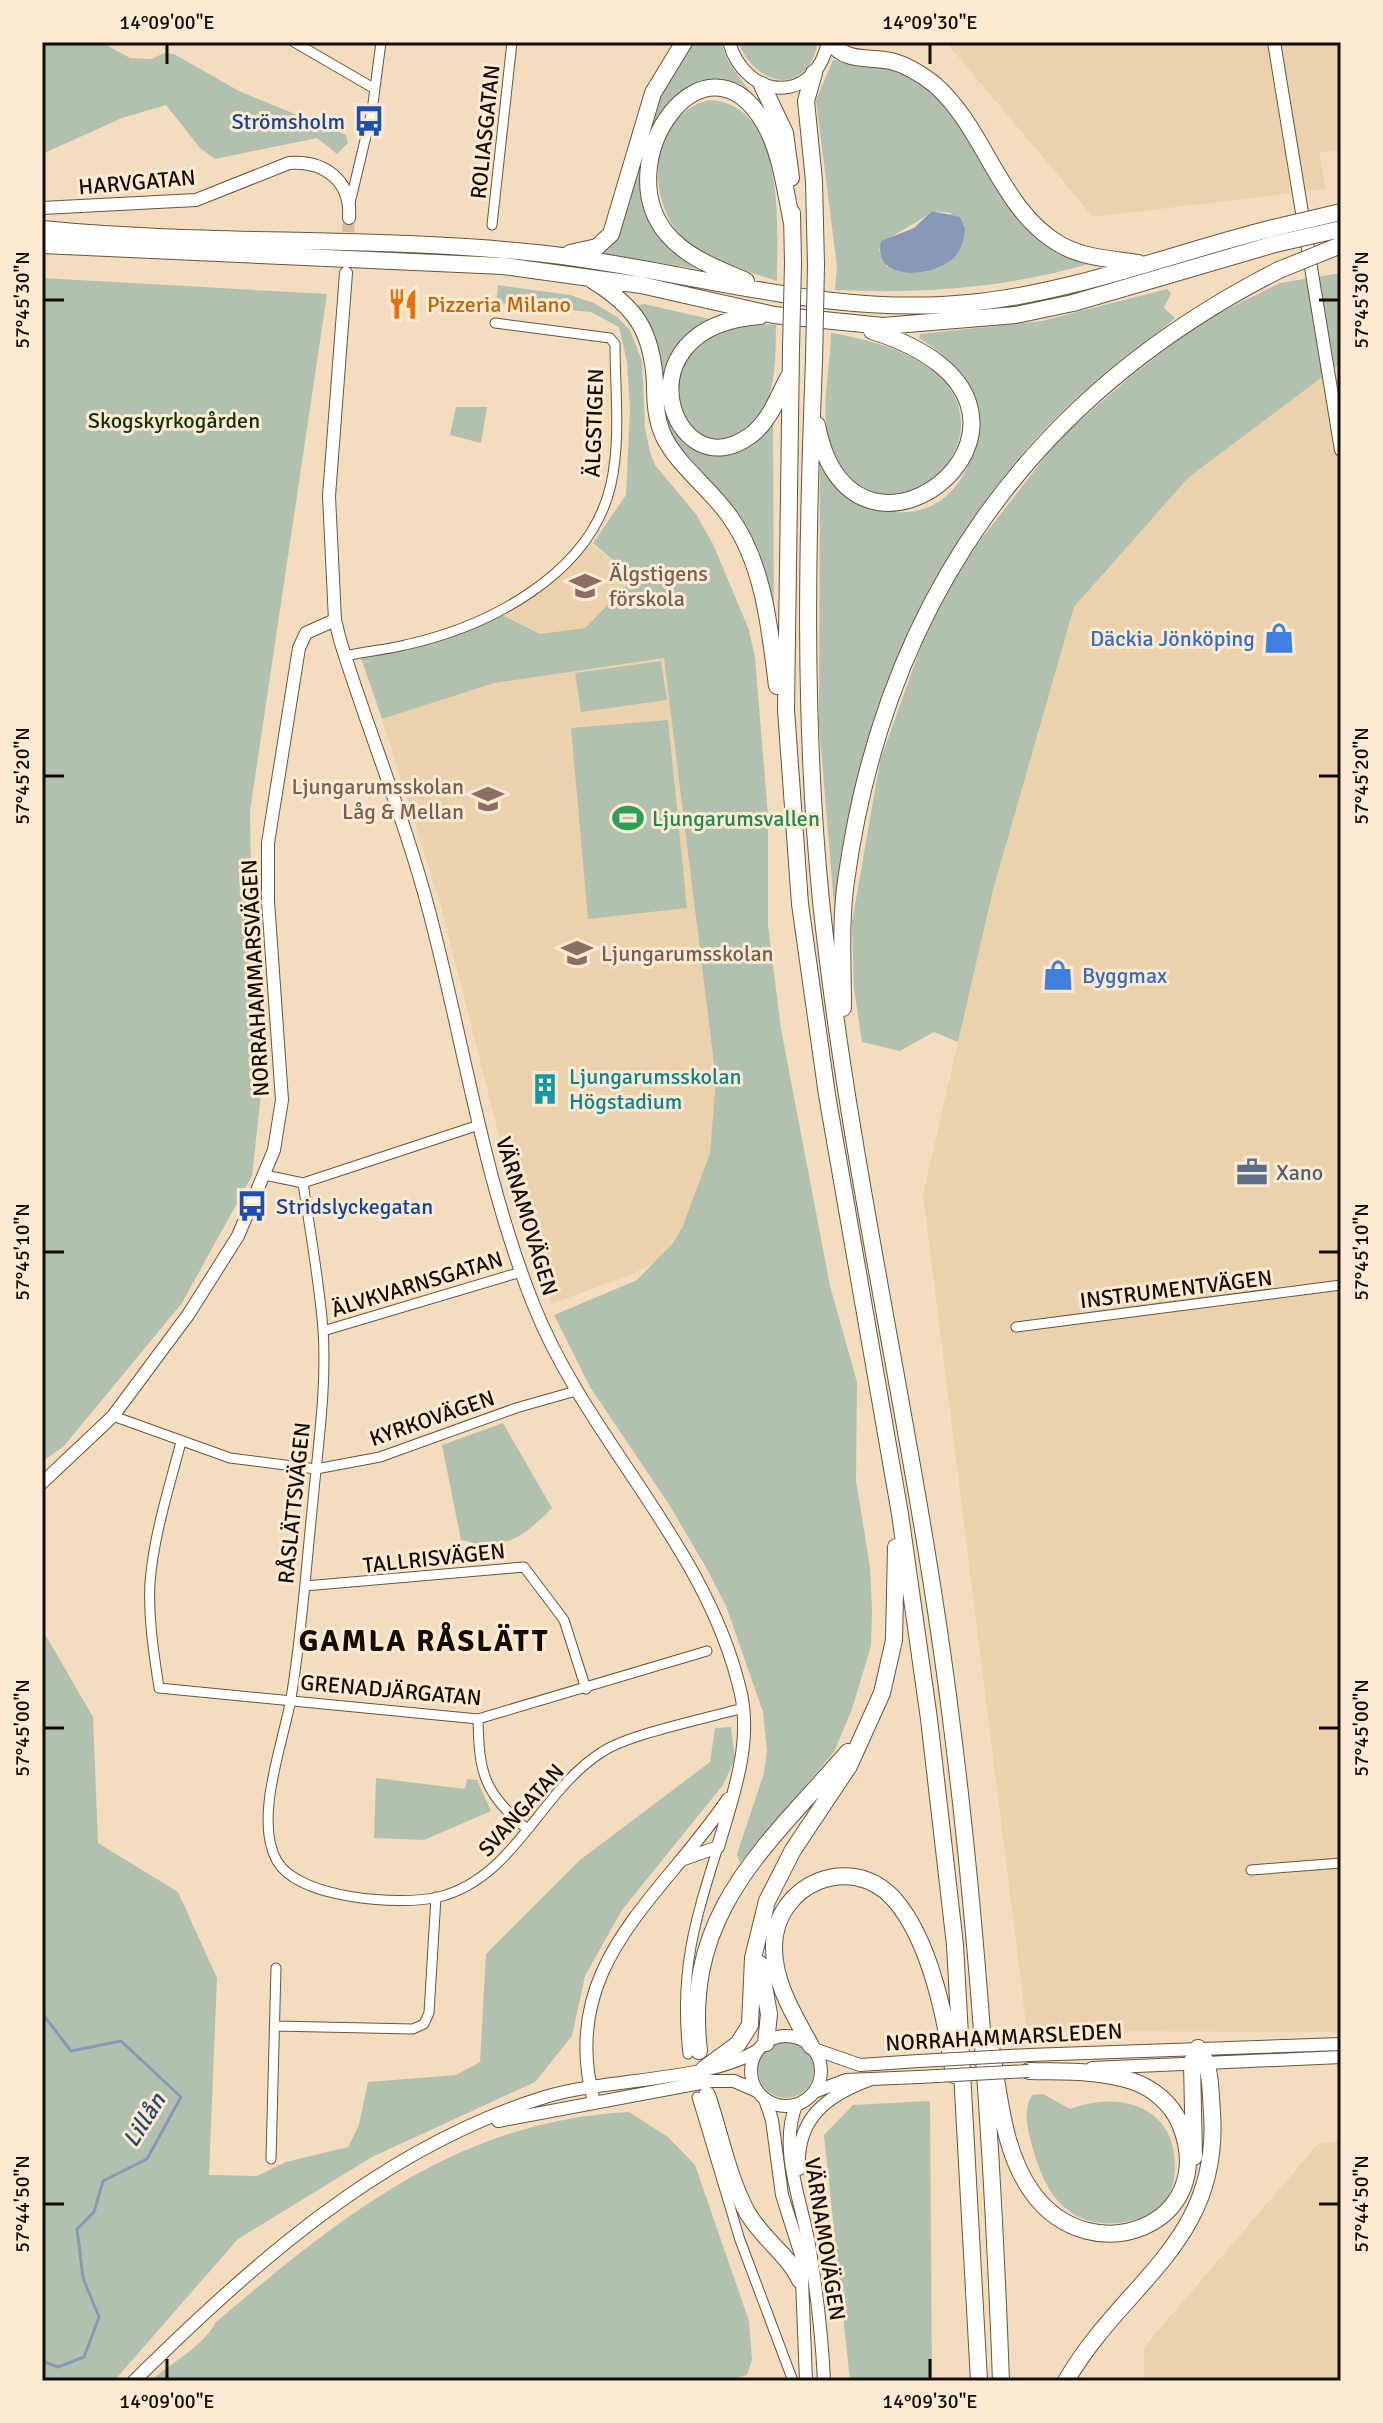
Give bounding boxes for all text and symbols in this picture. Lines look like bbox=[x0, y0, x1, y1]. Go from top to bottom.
text: 14°09'00"E bbox=[119, 10, 215, 35]
text: 14°09'30"E bbox=[882, 10, 978, 35]
street label: ROLIASGATAN bbox=[465, 64, 505, 200]
bus stop icon: Strömsholm bbox=[352, 104, 386, 138]
place label: Strömsholm bbox=[231, 108, 345, 135]
street label: HARVGATAN bbox=[77, 163, 197, 201]
text: 57°45'30"N bbox=[10, 251, 35, 349]
text: 57°45'30"N bbox=[1349, 251, 1374, 349]
restaurant icon: Pizzeria Milano bbox=[386, 287, 420, 321]
place label: Pizzeria Milano bbox=[427, 291, 571, 318]
street label: ÄLGSTIGEN bbox=[579, 368, 609, 478]
park label: Skogskyrkogården bbox=[88, 407, 260, 434]
place label: Älgstigens förskola bbox=[609, 560, 708, 612]
school or university icon: Älgstigens förskola bbox=[568, 569, 602, 603]
shop icon: Däckia Jönköping bbox=[1262, 621, 1296, 655]
place label: Däckia Jönköping bbox=[1090, 625, 1255, 652]
text: 57°45'20"N bbox=[10, 727, 35, 825]
text: 57°45'20"N bbox=[1349, 727, 1374, 825]
place label: Ljungarumsskolan Låg & Mellan bbox=[291, 773, 464, 825]
school or university icon: Ljungarumsskolan Låg & Mellan bbox=[471, 782, 505, 816]
sports icon: Ljungarumsvallen bbox=[611, 801, 645, 835]
place label: Ljungarumsvallen bbox=[652, 805, 820, 832]
street label: NORRAHAMMARSVÄGEN bbox=[235, 859, 275, 1097]
school or university icon: Ljungarumsskolan bbox=[560, 936, 594, 970]
place label: Ljungarumsskolan bbox=[601, 940, 774, 967]
shop icon: Byggmax bbox=[1041, 958, 1075, 992]
place label: Byggmax bbox=[1082, 962, 1167, 989]
place label: Ljungarumsskolan Högstadium bbox=[569, 1063, 742, 1115]
building icon: Ljungarumsskolan Högstadium bbox=[528, 1072, 562, 1106]
street label: VÄRNAMOVÄGEN bbox=[490, 1133, 564, 1299]
office icon: Xano bbox=[1235, 1155, 1269, 1189]
place label: Xano bbox=[1276, 1159, 1323, 1186]
bus stop icon: Stridslyckegatan bbox=[235, 1189, 269, 1223]
place label: Stridslyckegatan bbox=[276, 1193, 433, 1220]
text: 57°45'10"N bbox=[10, 1203, 35, 1301]
text: 57°45'10"N bbox=[1349, 1203, 1374, 1301]
street label: ÄLVKVARNSGATAN bbox=[328, 1245, 506, 1323]
street label: INSTRUMENTVÄGEN bbox=[1078, 1264, 1274, 1314]
street label: KYRKOVÄGEN bbox=[366, 1384, 498, 1452]
street label: RÅSLÄTTSVÄGEN bbox=[272, 1421, 316, 1585]
street label: TALLRISVÄGEN bbox=[362, 1537, 506, 1579]
district label: GAMLA RÅSLÄTT bbox=[299, 1622, 549, 1660]
street label: GRENADJÄRGATAN bbox=[299, 1669, 483, 1711]
text: 57°45'00"N bbox=[10, 1679, 35, 1777]
text: 57°45'00"N bbox=[1349, 1679, 1374, 1777]
street label: SVANGATAN bbox=[472, 1758, 570, 1862]
street label: NORRAHAMMARSLEDEN bbox=[885, 2017, 1123, 2057]
water label: Lillån bbox=[116, 2087, 172, 2152]
text: 57°44'50"N bbox=[10, 2155, 35, 2253]
text: 57°44'50"N bbox=[1349, 2155, 1374, 2253]
street label: VÄRNAMOVÄGEN bbox=[799, 2156, 851, 2322]
text: 14°09'00"E bbox=[119, 2389, 215, 2414]
text: 14°09'30"E bbox=[882, 2389, 978, 2414]

